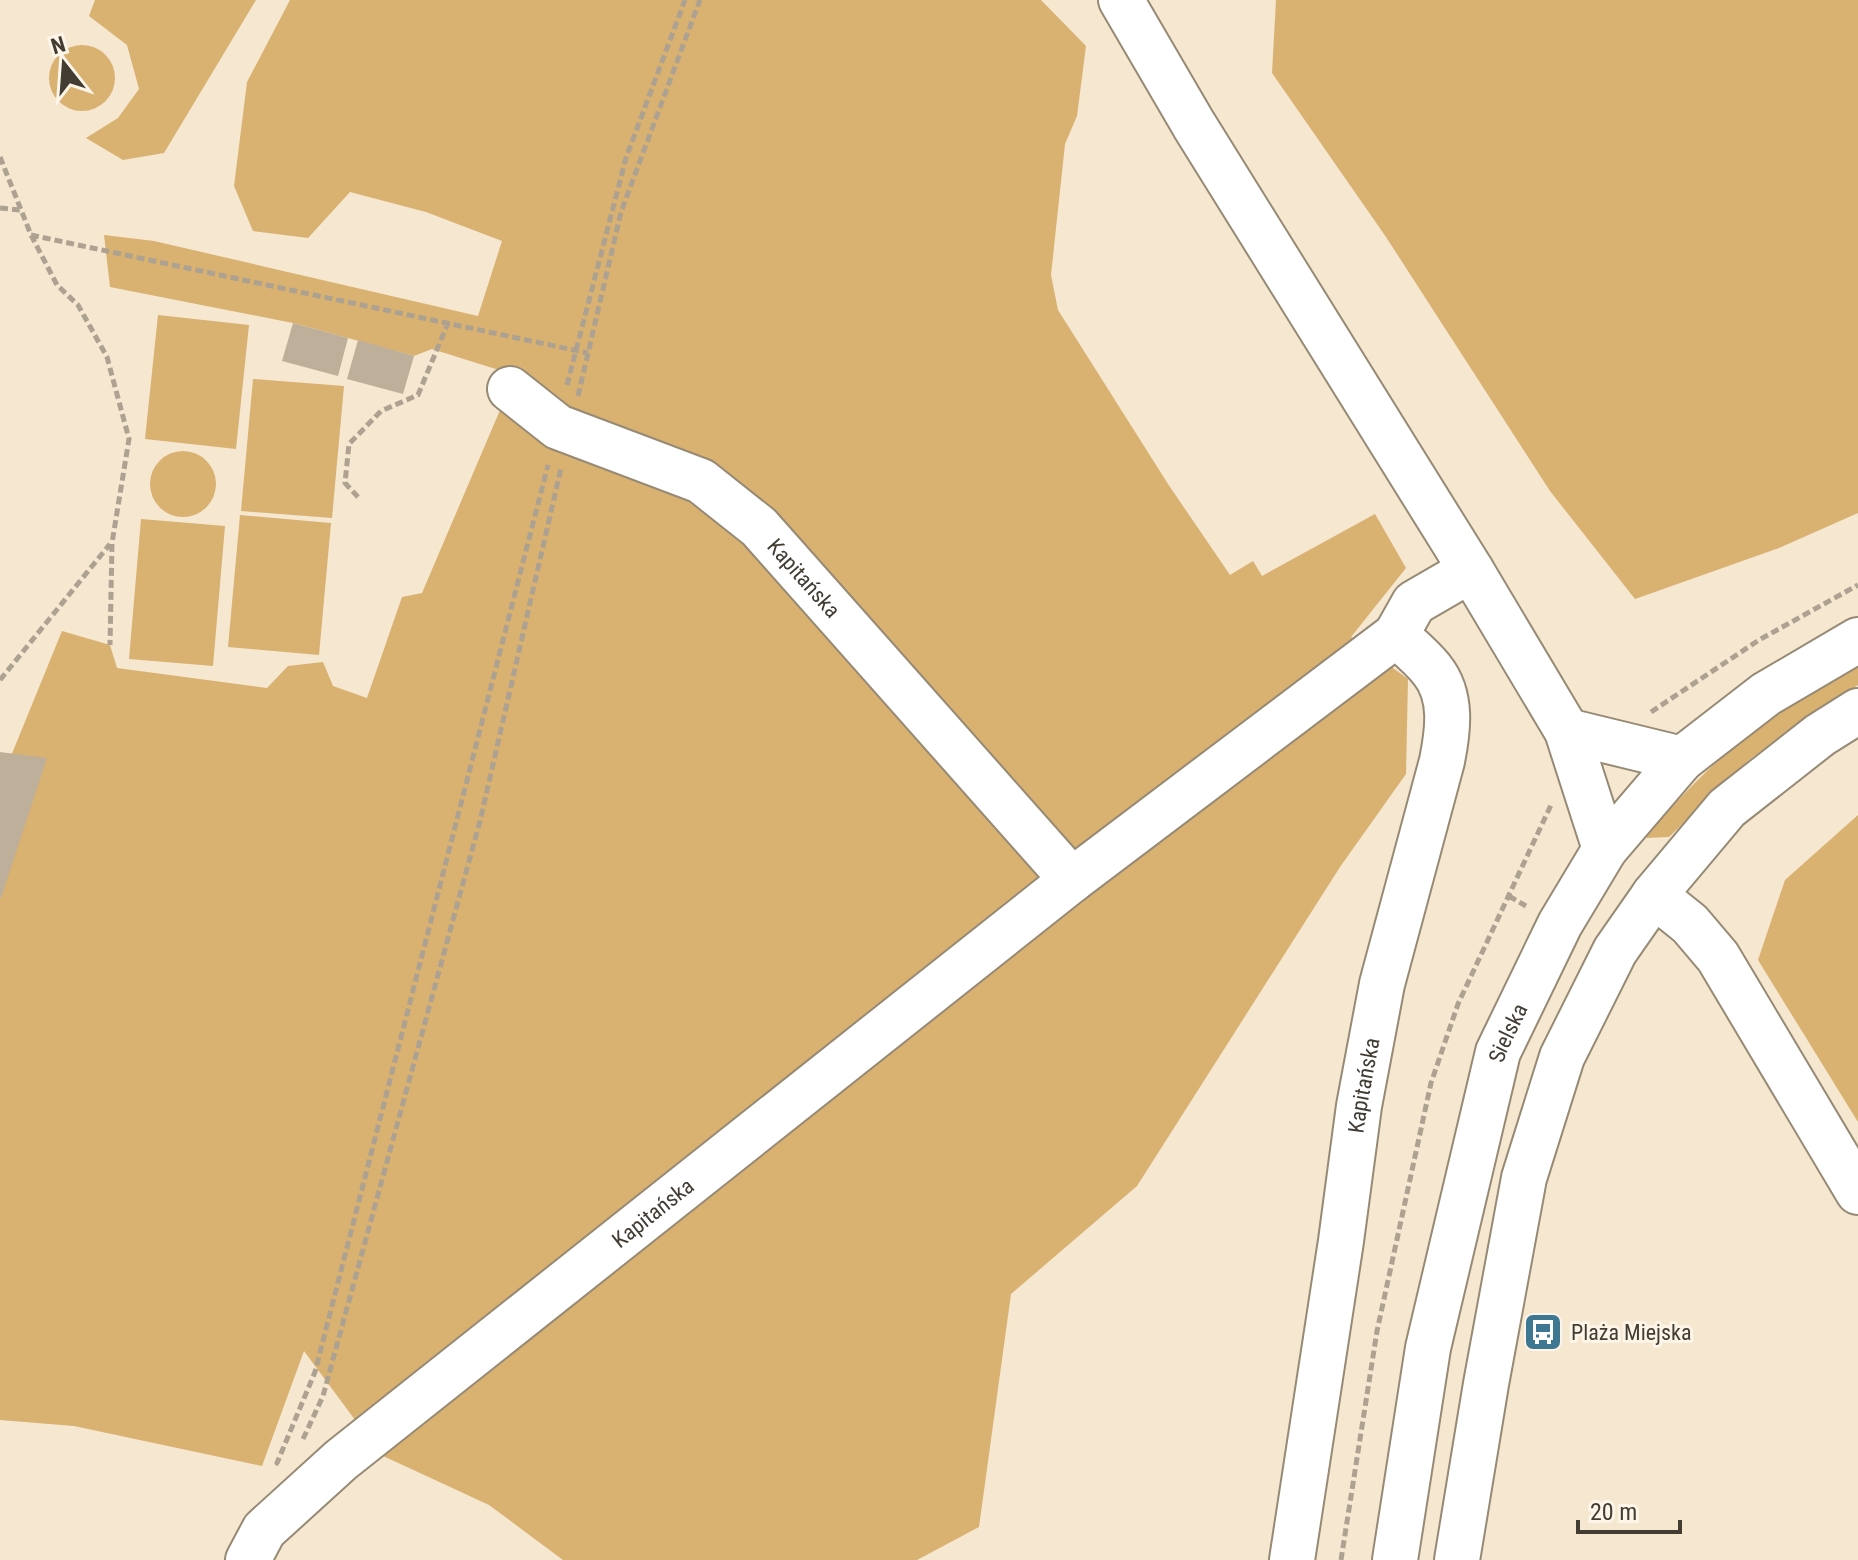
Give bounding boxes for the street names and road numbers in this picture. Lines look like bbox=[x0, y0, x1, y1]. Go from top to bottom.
street label: Kapitańska bbox=[762, 534, 845, 623]
street label: Sielska bbox=[1484, 1000, 1533, 1065]
street label: Kapitańska bbox=[1343, 1036, 1385, 1135]
street label: Kapitańska bbox=[607, 1173, 699, 1253]

